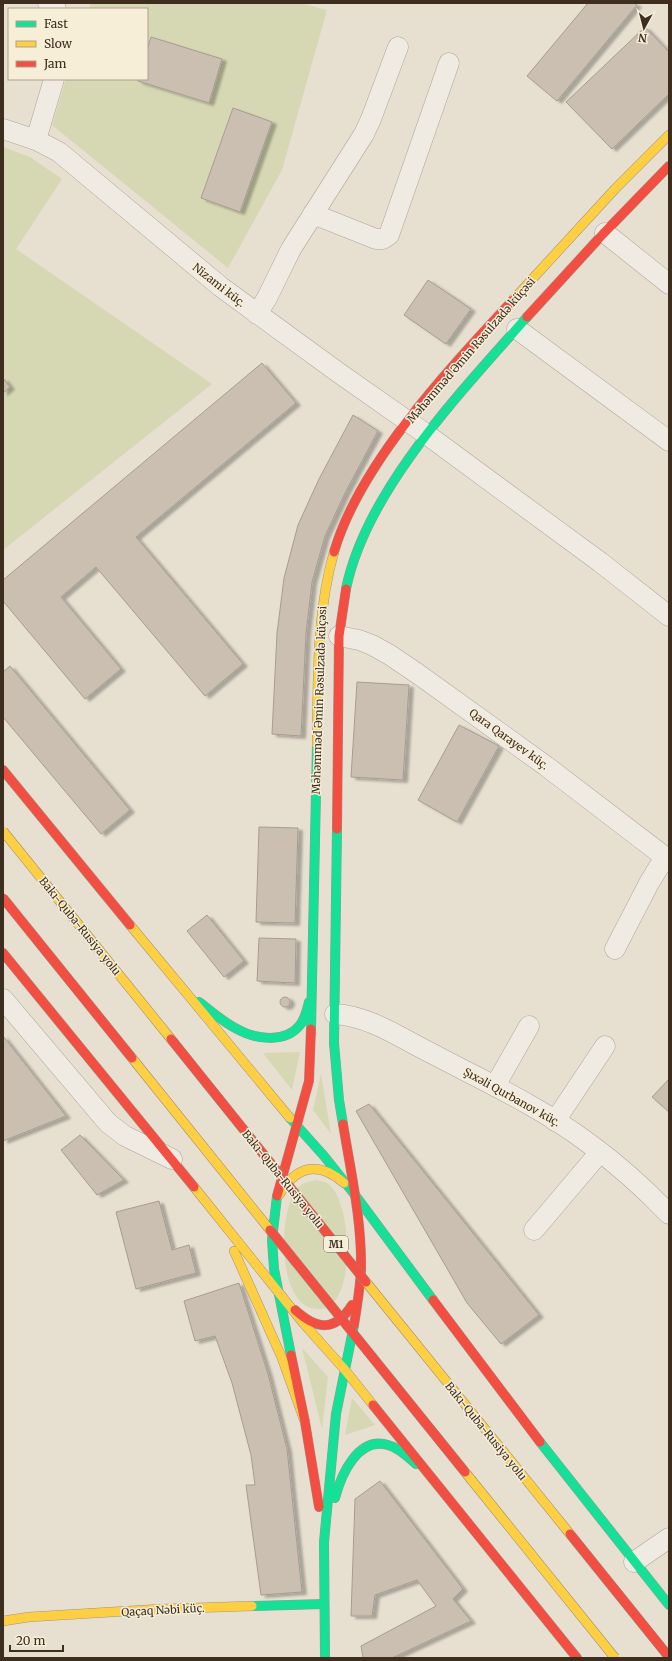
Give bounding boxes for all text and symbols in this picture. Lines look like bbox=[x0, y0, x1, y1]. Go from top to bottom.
legend bbox=[8, 8, 148, 80]
north arrow bbox=[624, 8, 664, 48]
text: Fast bbox=[44, 16, 68, 31]
text: N bbox=[637, 30, 648, 45]
text: Slow bbox=[44, 36, 73, 51]
text: Jam bbox=[43, 56, 67, 71]
street label: Nizami küç. bbox=[190, 260, 248, 310]
street label: Məhəmməd Əmin Rəsulzadə küçəsi bbox=[404, 274, 538, 426]
street label: Məhəmməd Əmin Rəsulzadə küçəsi bbox=[309, 605, 329, 795]
street label: Qara Qarayev küç. bbox=[467, 706, 552, 773]
street label: Bakı-Quba-Rusiya yolu bbox=[36, 874, 124, 978]
street label: Şıxəli Qurbanov küç. bbox=[461, 1065, 563, 1130]
street label: Bakı-Quba-Rusiya yolu bbox=[239, 1127, 327, 1231]
road number: M1 bbox=[324, 1236, 348, 1252]
street label: Bakı-Quba-Rusiya yolu bbox=[442, 1379, 530, 1483]
street label: Qaçaq Nəbi küç. bbox=[121, 1601, 205, 1619]
scale bar bbox=[10, 1627, 63, 1653]
text: 20 m bbox=[16, 1633, 45, 1648]

